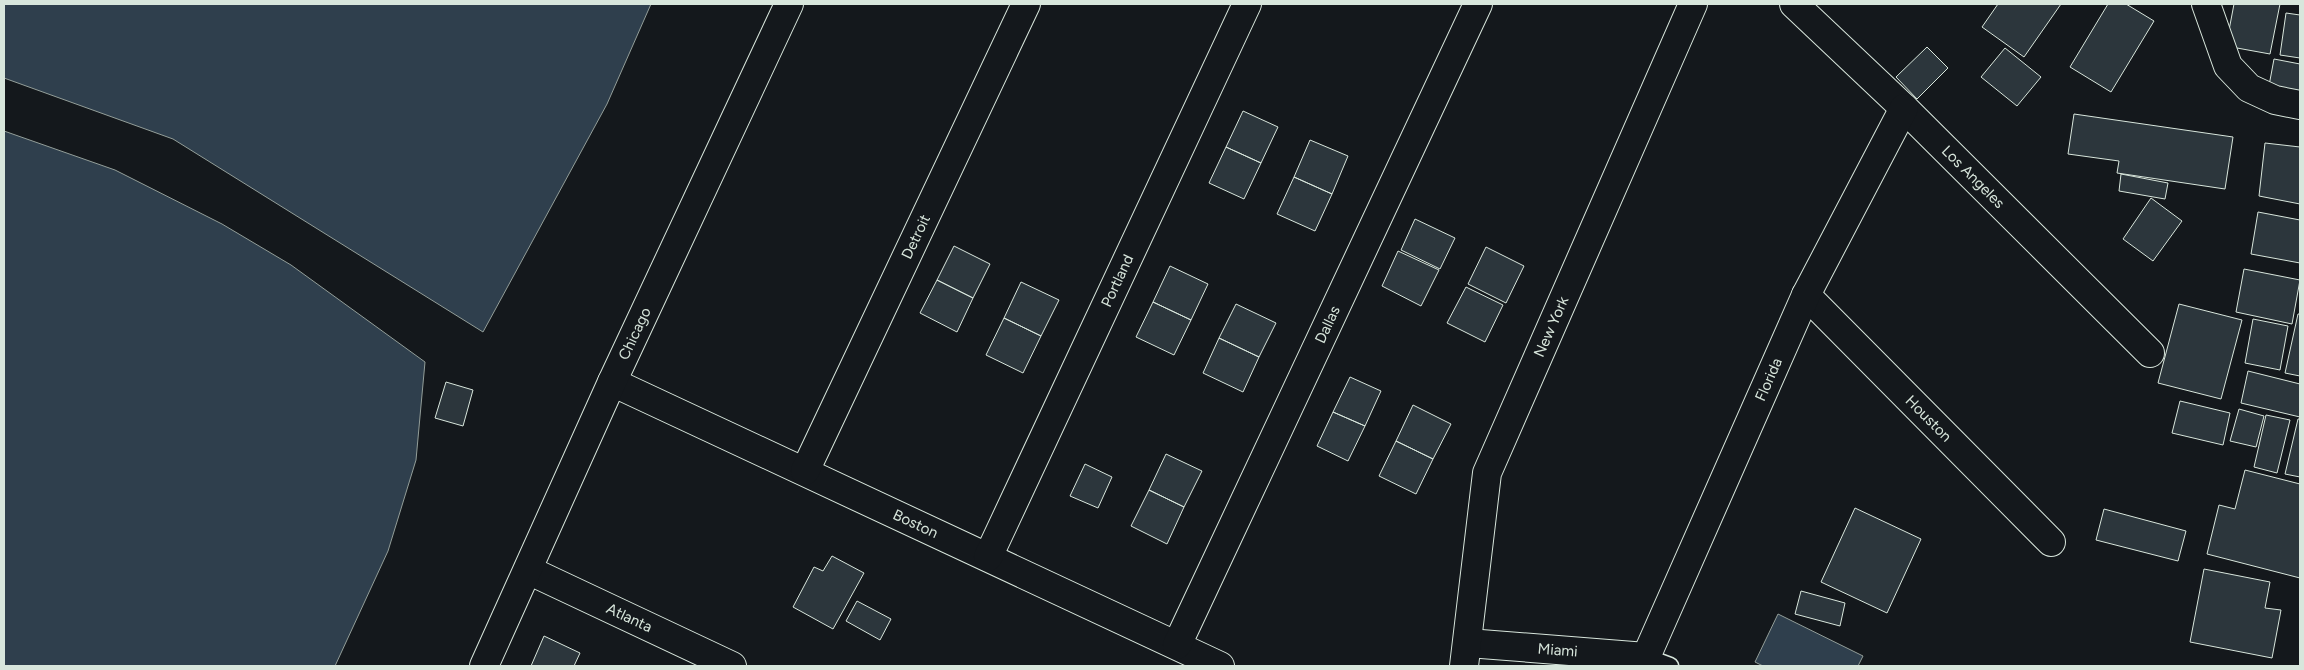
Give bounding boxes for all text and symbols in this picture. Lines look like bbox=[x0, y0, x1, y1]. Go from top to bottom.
street label: Los Angeles bbox=[1938, 142, 2008, 212]
street label: Detroit bbox=[898, 211, 934, 262]
street label: Portland bbox=[1097, 252, 1137, 310]
street label: New York bbox=[1530, 293, 1573, 360]
street label: Dallas bbox=[1311, 303, 1344, 346]
street label: Chicago bbox=[615, 304, 655, 363]
street label: Florida bbox=[1751, 355, 1786, 404]
street label: Houston bbox=[1902, 392, 1955, 445]
street label: Boston bbox=[890, 506, 941, 542]
street label: Atlanta bbox=[604, 599, 655, 636]
street label: Miami bbox=[1537, 640, 1578, 661]

